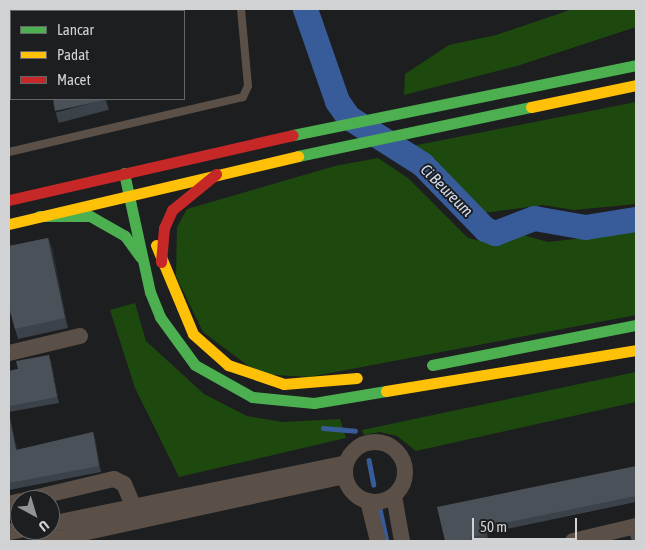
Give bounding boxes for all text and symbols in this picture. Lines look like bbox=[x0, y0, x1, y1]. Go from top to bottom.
legend bbox=[10, 10, 185, 100]
text: Lancar bbox=[57, 21, 94, 38]
text: Padat bbox=[57, 46, 89, 63]
text: Macet bbox=[57, 71, 91, 88]
water label: Ci Beureum bbox=[417, 160, 477, 220]
north arrow bbox=[10, 490, 60, 540]
scale bar bbox=[475, 508, 580, 540]
text: U bbox=[36, 517, 52, 535]
text: 50 m bbox=[480, 518, 507, 535]

